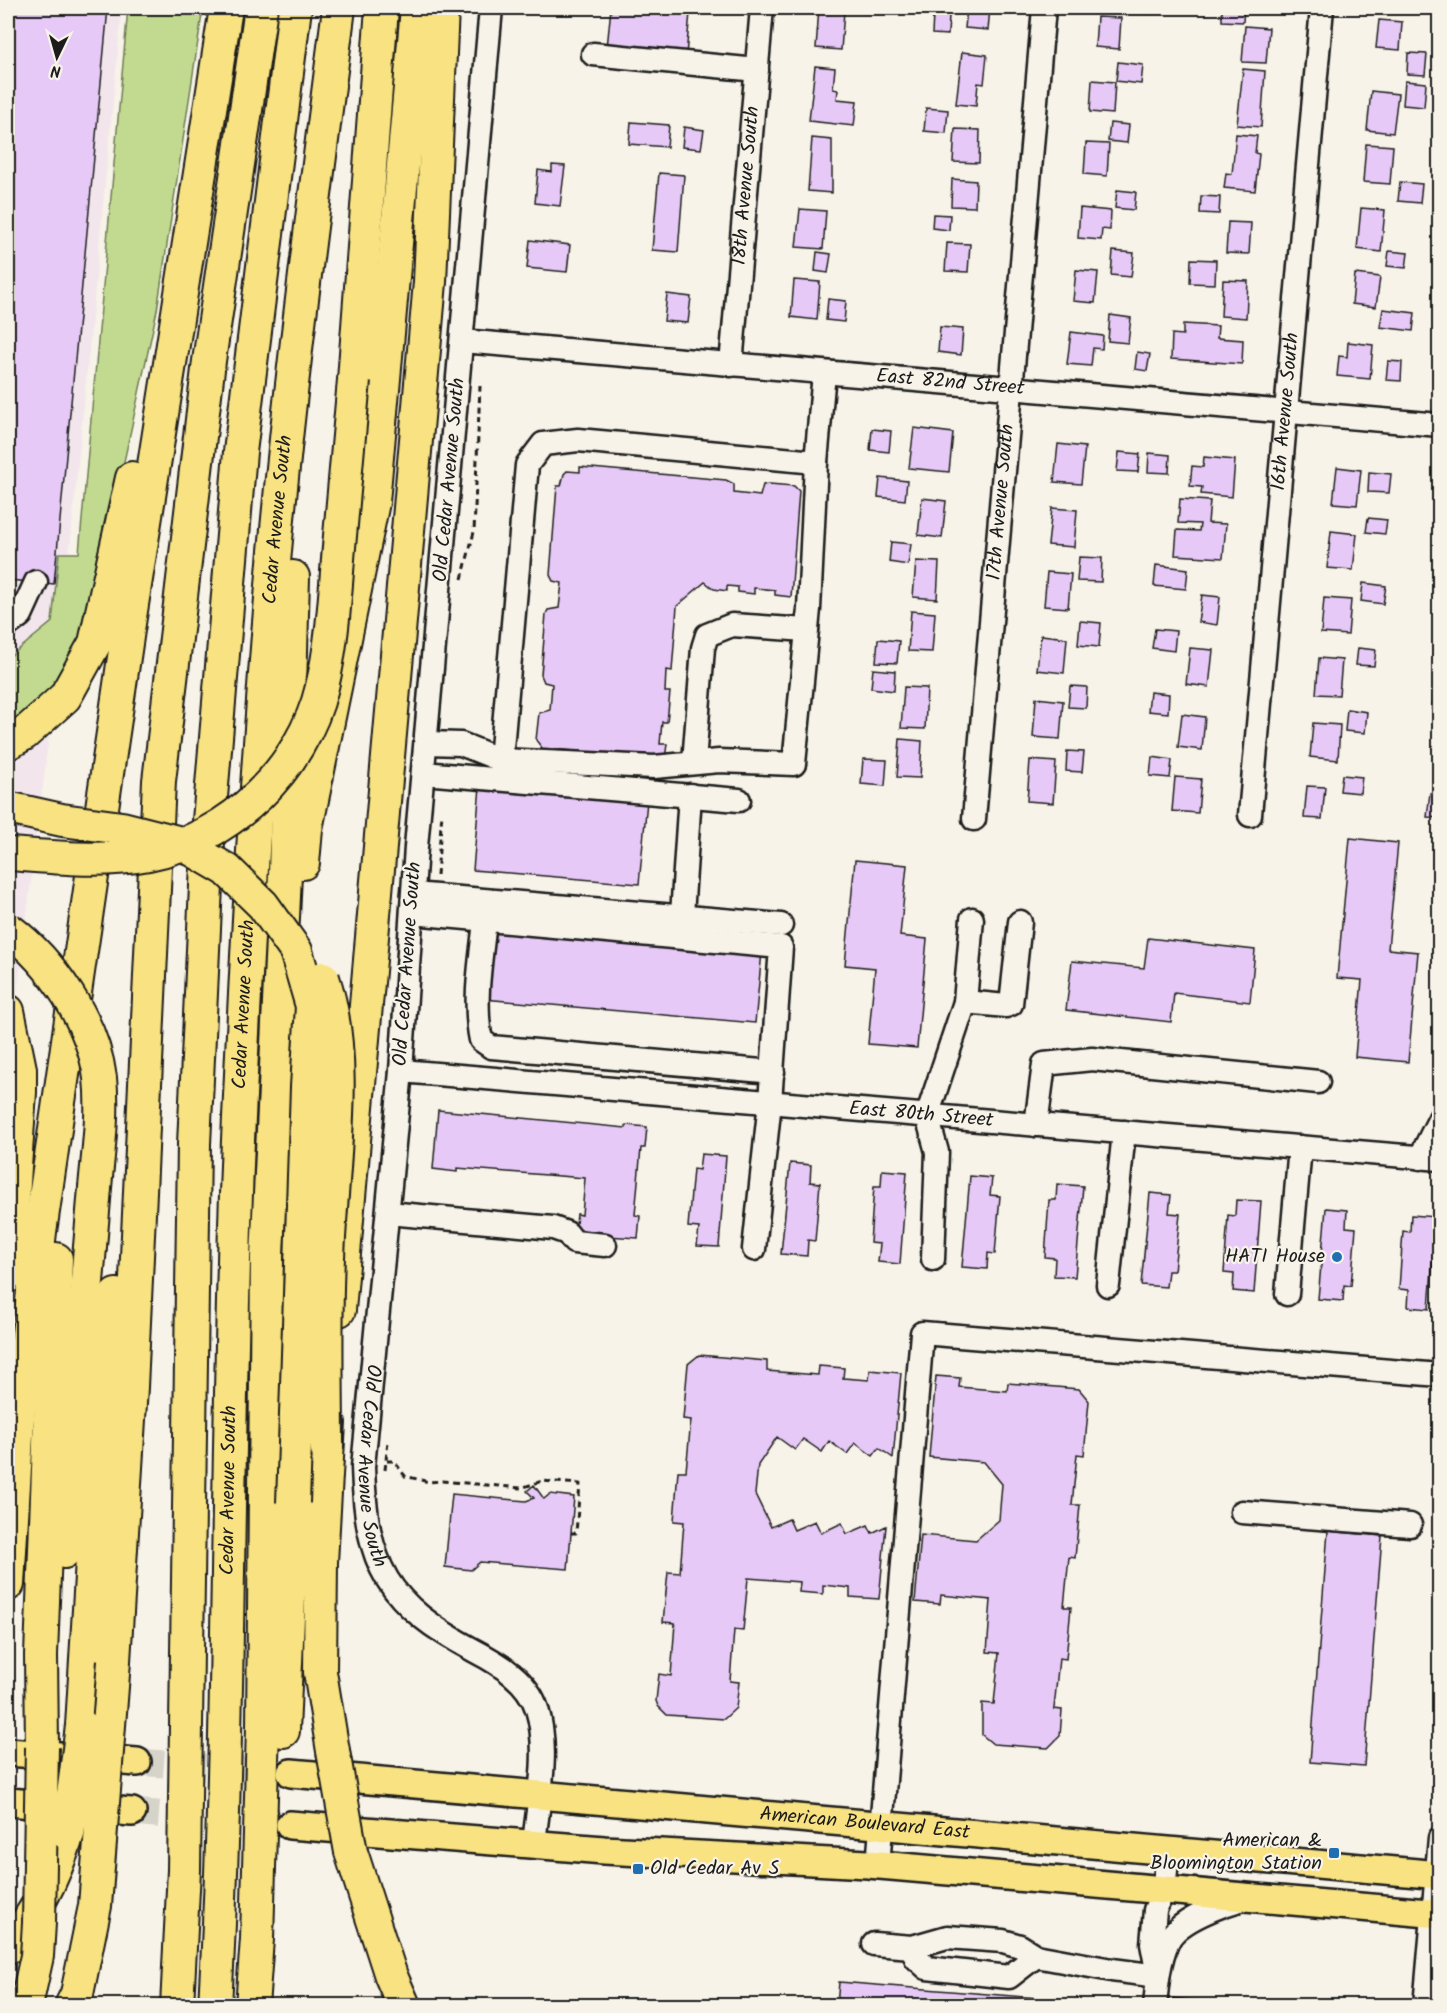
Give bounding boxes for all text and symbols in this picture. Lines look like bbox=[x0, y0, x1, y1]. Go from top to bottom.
north arrow bbox=[27, 27, 87, 87]
text: N bbox=[50, 58, 62, 83]
street label: 18th Avenue South bbox=[724, 105, 769, 267]
street label: 16th Avenue South bbox=[1263, 331, 1309, 492]
street label: East 82nd Street bbox=[875, 361, 1026, 405]
street label: Old Cedar Avenue South bbox=[425, 377, 475, 583]
street label: 17th Avenue South bbox=[979, 423, 1024, 582]
street label: Cedar Avenue South bbox=[255, 434, 302, 606]
street label: Old Cedar Avenue South bbox=[385, 861, 431, 1067]
street label: Cedar Avenue South bbox=[224, 919, 265, 1090]
street label: East 80th Street bbox=[848, 1093, 995, 1137]
place label: HATI House bbox=[1225, 1241, 1325, 1273]
marker: HATI House bbox=[1330, 1250, 1344, 1264]
street label: Old Cedar Avenue South bbox=[347, 1363, 395, 1573]
street label: Cedar Avenue South bbox=[212, 1405, 247, 1575]
street label: American Boulevard East bbox=[758, 1799, 971, 1849]
place label: American & Bloomington Station bbox=[1150, 1825, 1322, 1880]
marker: American & Bloomington Station bbox=[1327, 1846, 1341, 1860]
place label: Old Cedar Av S bbox=[650, 1853, 780, 1885]
marker: Old Cedar Av S bbox=[631, 1862, 645, 1876]

